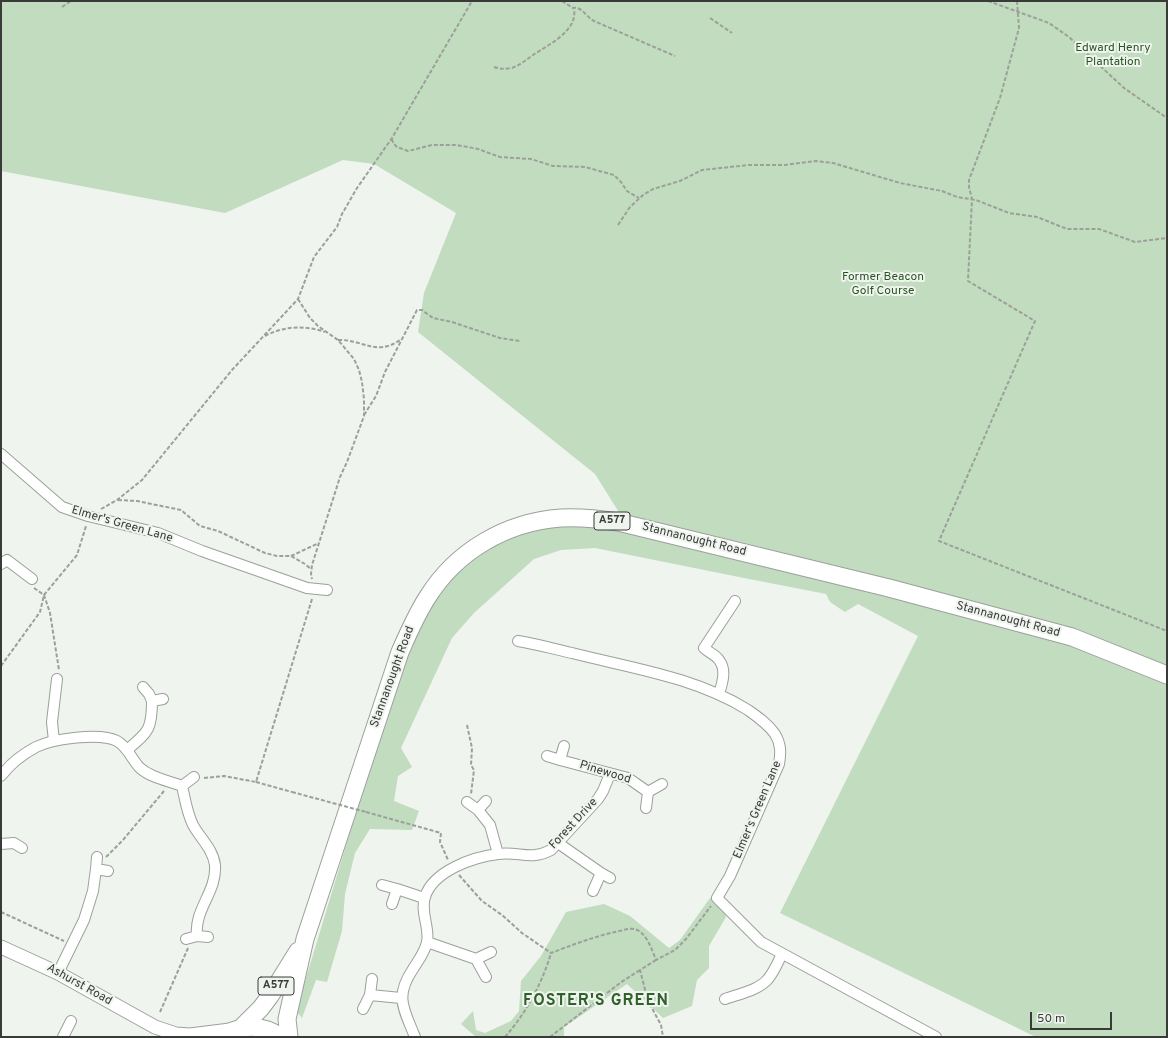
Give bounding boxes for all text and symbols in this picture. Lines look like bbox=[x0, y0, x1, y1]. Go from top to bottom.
park label: Edward Henry Plantation bbox=[1075, 42, 1151, 70]
park label: Former Beacon Golf Course bbox=[842, 271, 924, 299]
street label: Elmer's Green Lane bbox=[70, 504, 174, 546]
road number: A577 bbox=[594, 512, 630, 530]
street label: Stannanought Road bbox=[640, 520, 748, 560]
street label: Stannanought Road bbox=[954, 599, 1062, 641]
street label: Stannanought Road bbox=[368, 624, 418, 730]
street label: Pinewood bbox=[578, 758, 632, 788]
street label: Elmer's Green Lane bbox=[731, 759, 785, 861]
street label: Forest Drive bbox=[547, 796, 601, 852]
street label: Ashurst Road bbox=[44, 961, 114, 1009]
road number: A577 bbox=[258, 977, 294, 995]
district label: FOSTER'S GREEN bbox=[523, 992, 669, 1012]
scale bar bbox=[1032, 1004, 1114, 1030]
text: 50 m bbox=[1037, 1011, 1065, 1027]

